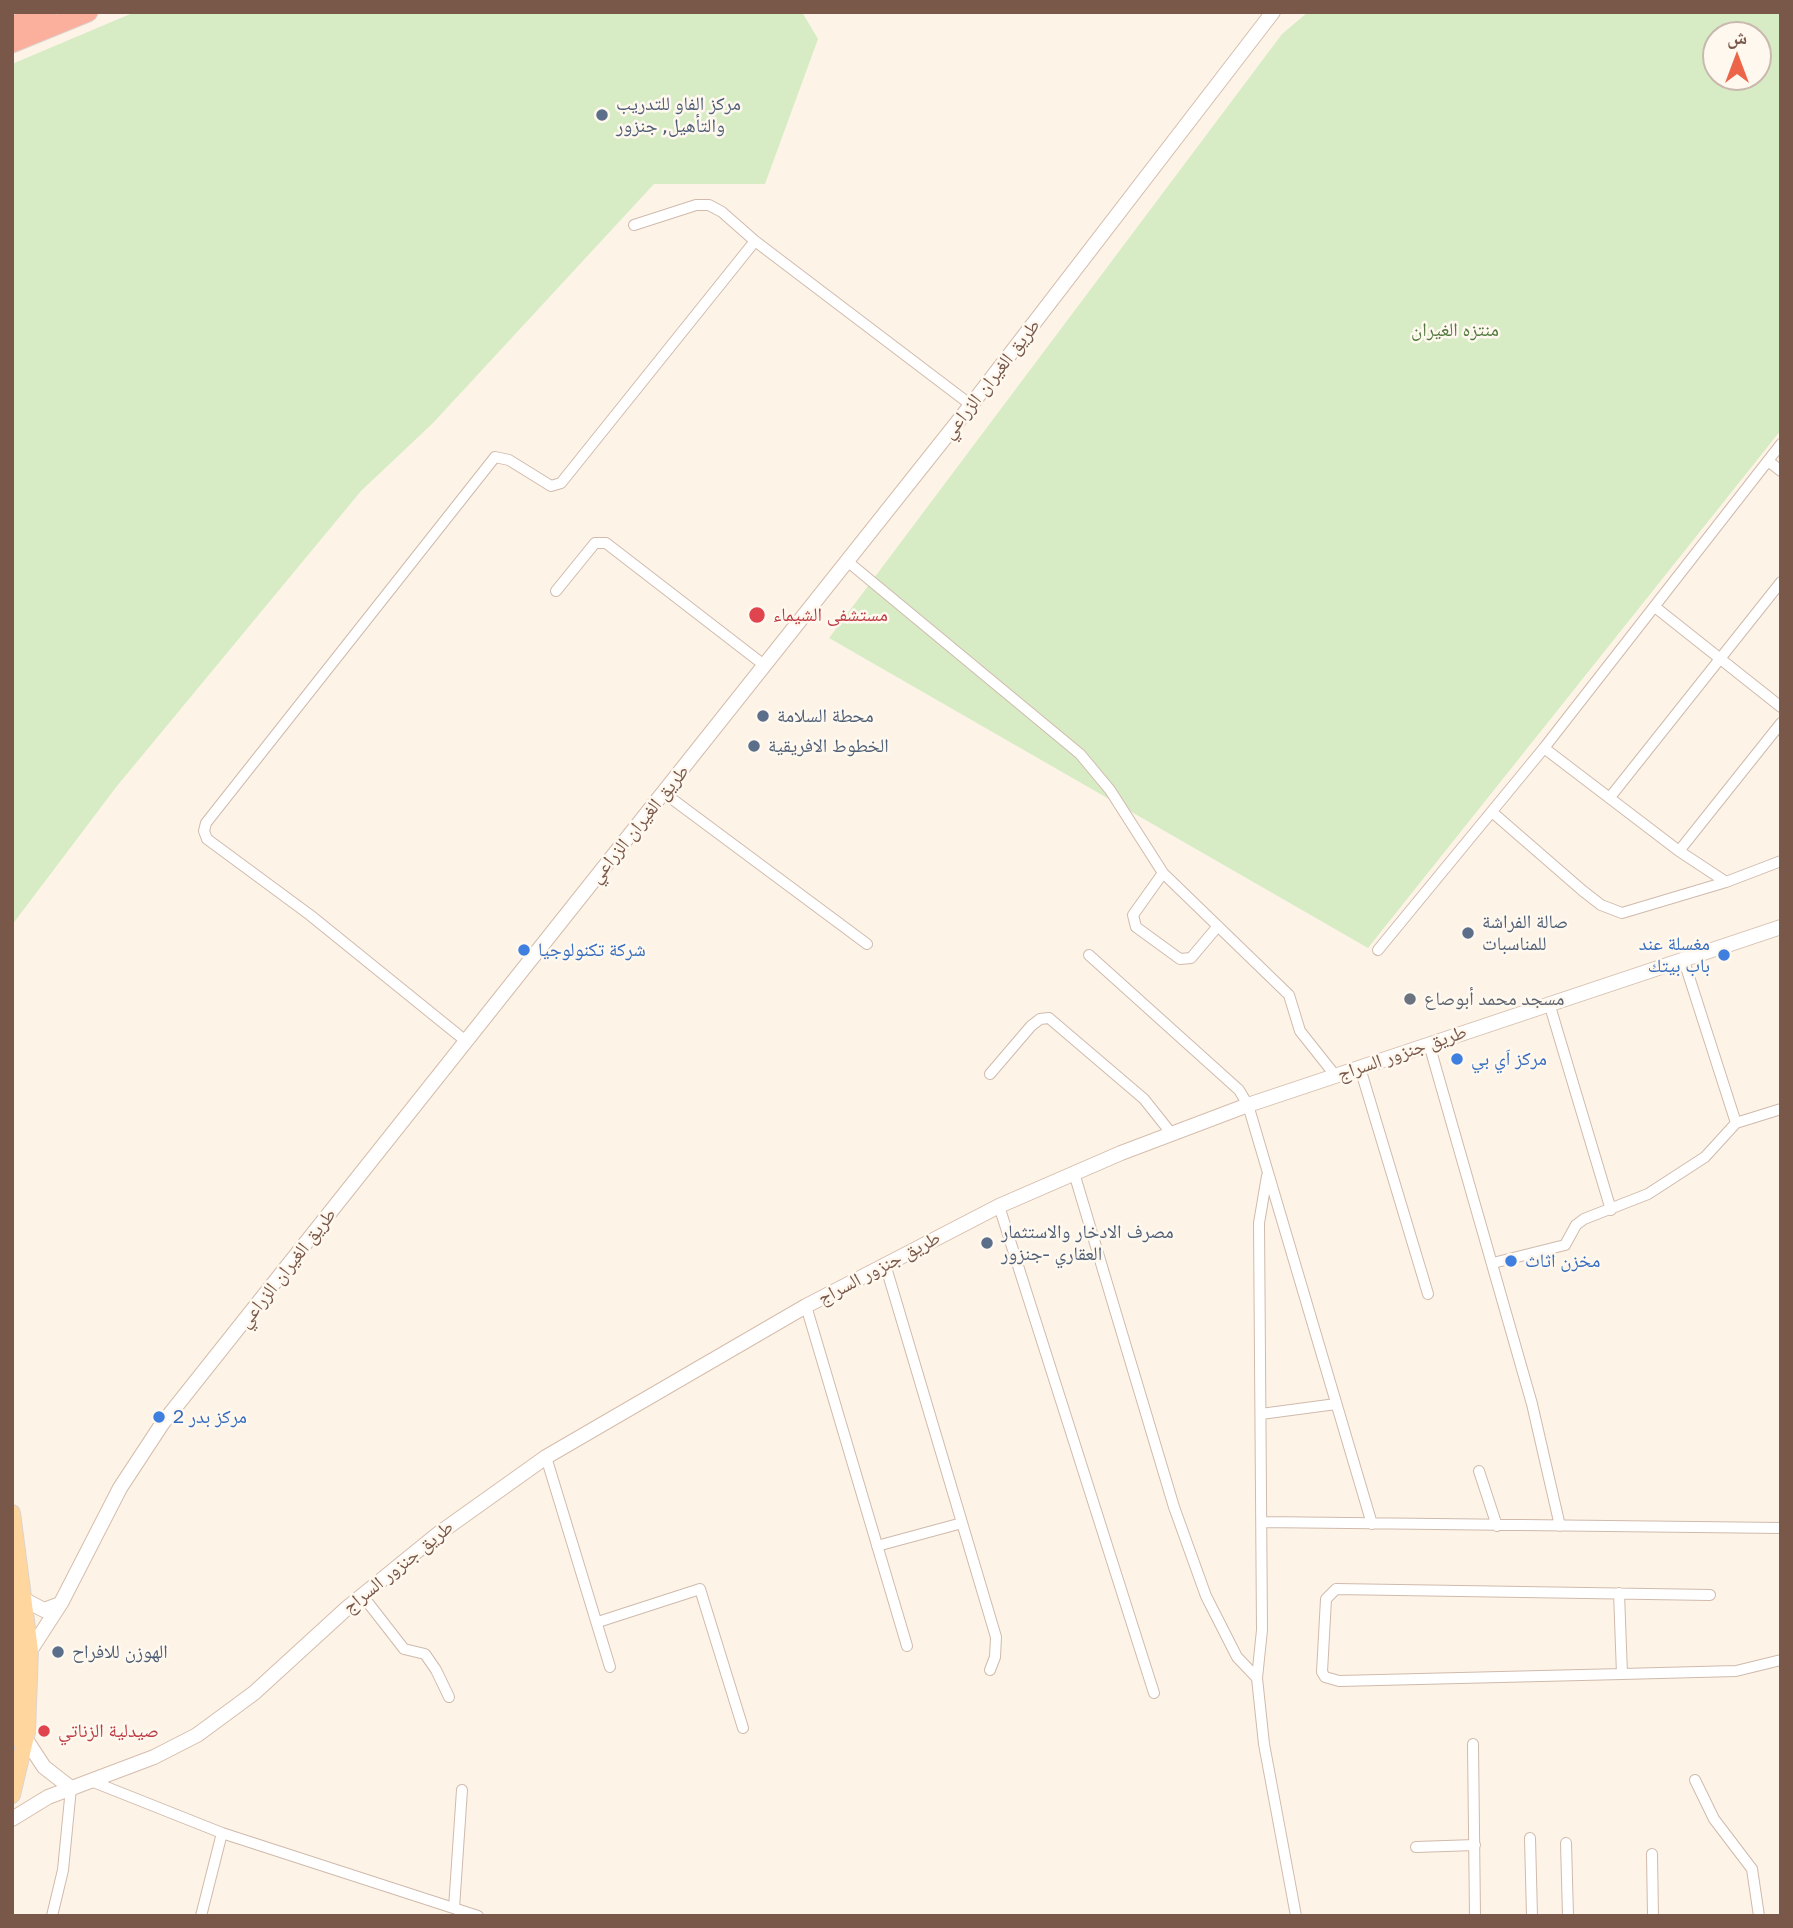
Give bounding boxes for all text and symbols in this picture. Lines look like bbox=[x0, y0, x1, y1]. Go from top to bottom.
north arrow bbox=[1702, 21, 1772, 91]
text: ش bbox=[1727, 25, 1747, 48]
place label: مركز الفاو للتدريب والتأهيل, جنزور bbox=[616, 93, 741, 137]
marker: مركز الفاو للتدريب والتأهيل, جنزور bbox=[594, 107, 610, 123]
street label: طريق الغيران الزراعي bbox=[937, 315, 1045, 443]
park label: منتزه الغيران bbox=[1411, 319, 1499, 341]
place label: مستشفى الشيماء bbox=[773, 604, 888, 626]
marker: مستشفى الشيماء bbox=[747, 605, 767, 625]
place label: محطة السلامة bbox=[777, 705, 874, 727]
marker: محطة السلامة bbox=[755, 708, 771, 724]
place label: الخطوط الافريقية bbox=[768, 735, 889, 757]
marker: الخطوط الافريقية bbox=[746, 738, 762, 754]
street label: طريق الغيران الزراعي bbox=[584, 760, 694, 888]
place label: صالة الفراشة للمناسبات bbox=[1482, 911, 1568, 955]
marker: صالة الفراشة للمناسبات bbox=[1460, 925, 1476, 941]
place label: مغسلة عند باب بيتك bbox=[1639, 933, 1710, 977]
place label: شركة تكنولوجيا bbox=[538, 939, 646, 961]
marker: شركة تكنولوجيا bbox=[516, 942, 532, 958]
marker: مغسلة عند باب بيتك bbox=[1716, 947, 1732, 963]
place label: مسجد محمد أبوصاع bbox=[1424, 988, 1564, 1010]
marker: مسجد محمد أبوصاع bbox=[1402, 991, 1418, 1007]
street label: طريق جنزور السراج bbox=[1334, 1020, 1470, 1086]
place label: مركز اَي بي bbox=[1471, 1048, 1547, 1070]
marker: مركز اَي بي bbox=[1449, 1051, 1465, 1067]
street label: طريق الغيران الزراعي bbox=[233, 1204, 341, 1332]
place label: مصرف الادخار والاستثمار العقاري -جنزور bbox=[1001, 1221, 1174, 1265]
street label: طريق جنزور السراج bbox=[814, 1226, 944, 1310]
marker: مصرف الادخار والاستثمار العقاري -جنزور bbox=[979, 1235, 995, 1251]
place label: مخزن اثاث bbox=[1525, 1250, 1600, 1272]
marker: مخزن اثاث bbox=[1503, 1253, 1519, 1269]
place label: مركز بدر 2 bbox=[173, 1406, 247, 1428]
marker: مركز بدر 2 bbox=[151, 1409, 167, 1425]
street label: طريق جنزور السراج bbox=[338, 1516, 458, 1618]
place label: الهوزن للافراح bbox=[72, 1641, 168, 1663]
marker: الهوزن للافراح bbox=[50, 1644, 66, 1660]
place label: صيدلية الزناتي bbox=[58, 1720, 159, 1742]
marker: صيدلية الزناتي bbox=[36, 1723, 52, 1739]

